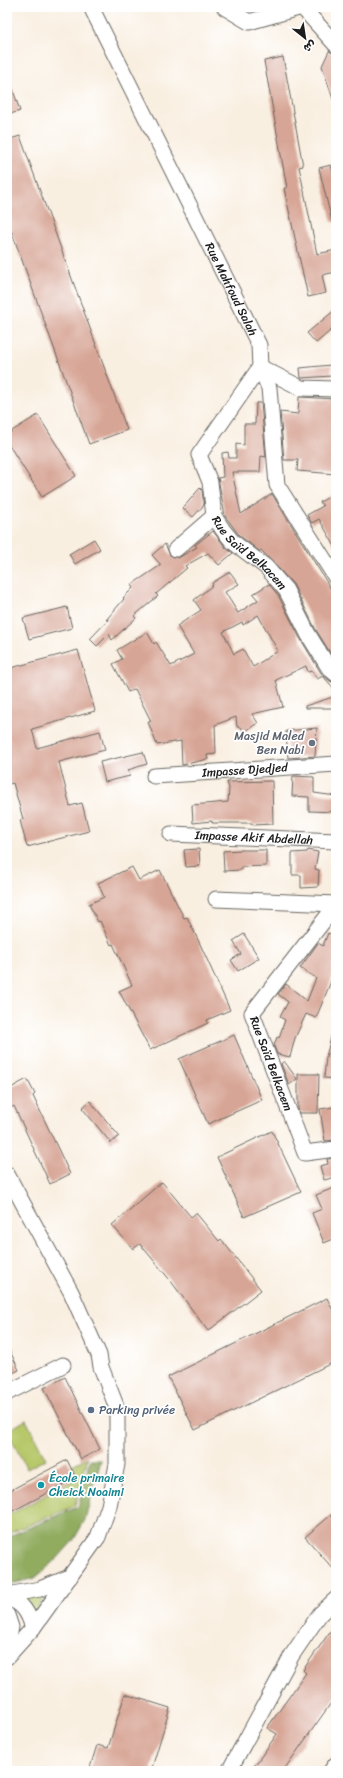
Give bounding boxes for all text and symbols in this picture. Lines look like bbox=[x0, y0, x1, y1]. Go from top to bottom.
north arrow bbox=[285, 18, 325, 58]
text: ش bbox=[300, 35, 320, 57]
street label: Rue Mahfoud Salah bbox=[199, 238, 264, 340]
street label: Rue Saïd Belkacem bbox=[205, 511, 293, 595]
place label: Masjid Maled Ben Nabi bbox=[234, 725, 305, 761]
marker: Masjid Maled Ben Nabi bbox=[307, 738, 317, 748]
street label: Impasse Djedjed bbox=[200, 756, 289, 784]
street label: Impasse Akif Abdellah bbox=[193, 824, 313, 851]
street label: Rue Saïd Belkacem bbox=[243, 1013, 299, 1114]
place label: Parking privée bbox=[99, 1399, 175, 1421]
marker: Parking privée bbox=[86, 1405, 96, 1415]
place label: École primaire Cheick Noaimi bbox=[49, 1467, 125, 1503]
marker: École primaire Cheick Noaimi bbox=[36, 1480, 46, 1490]

